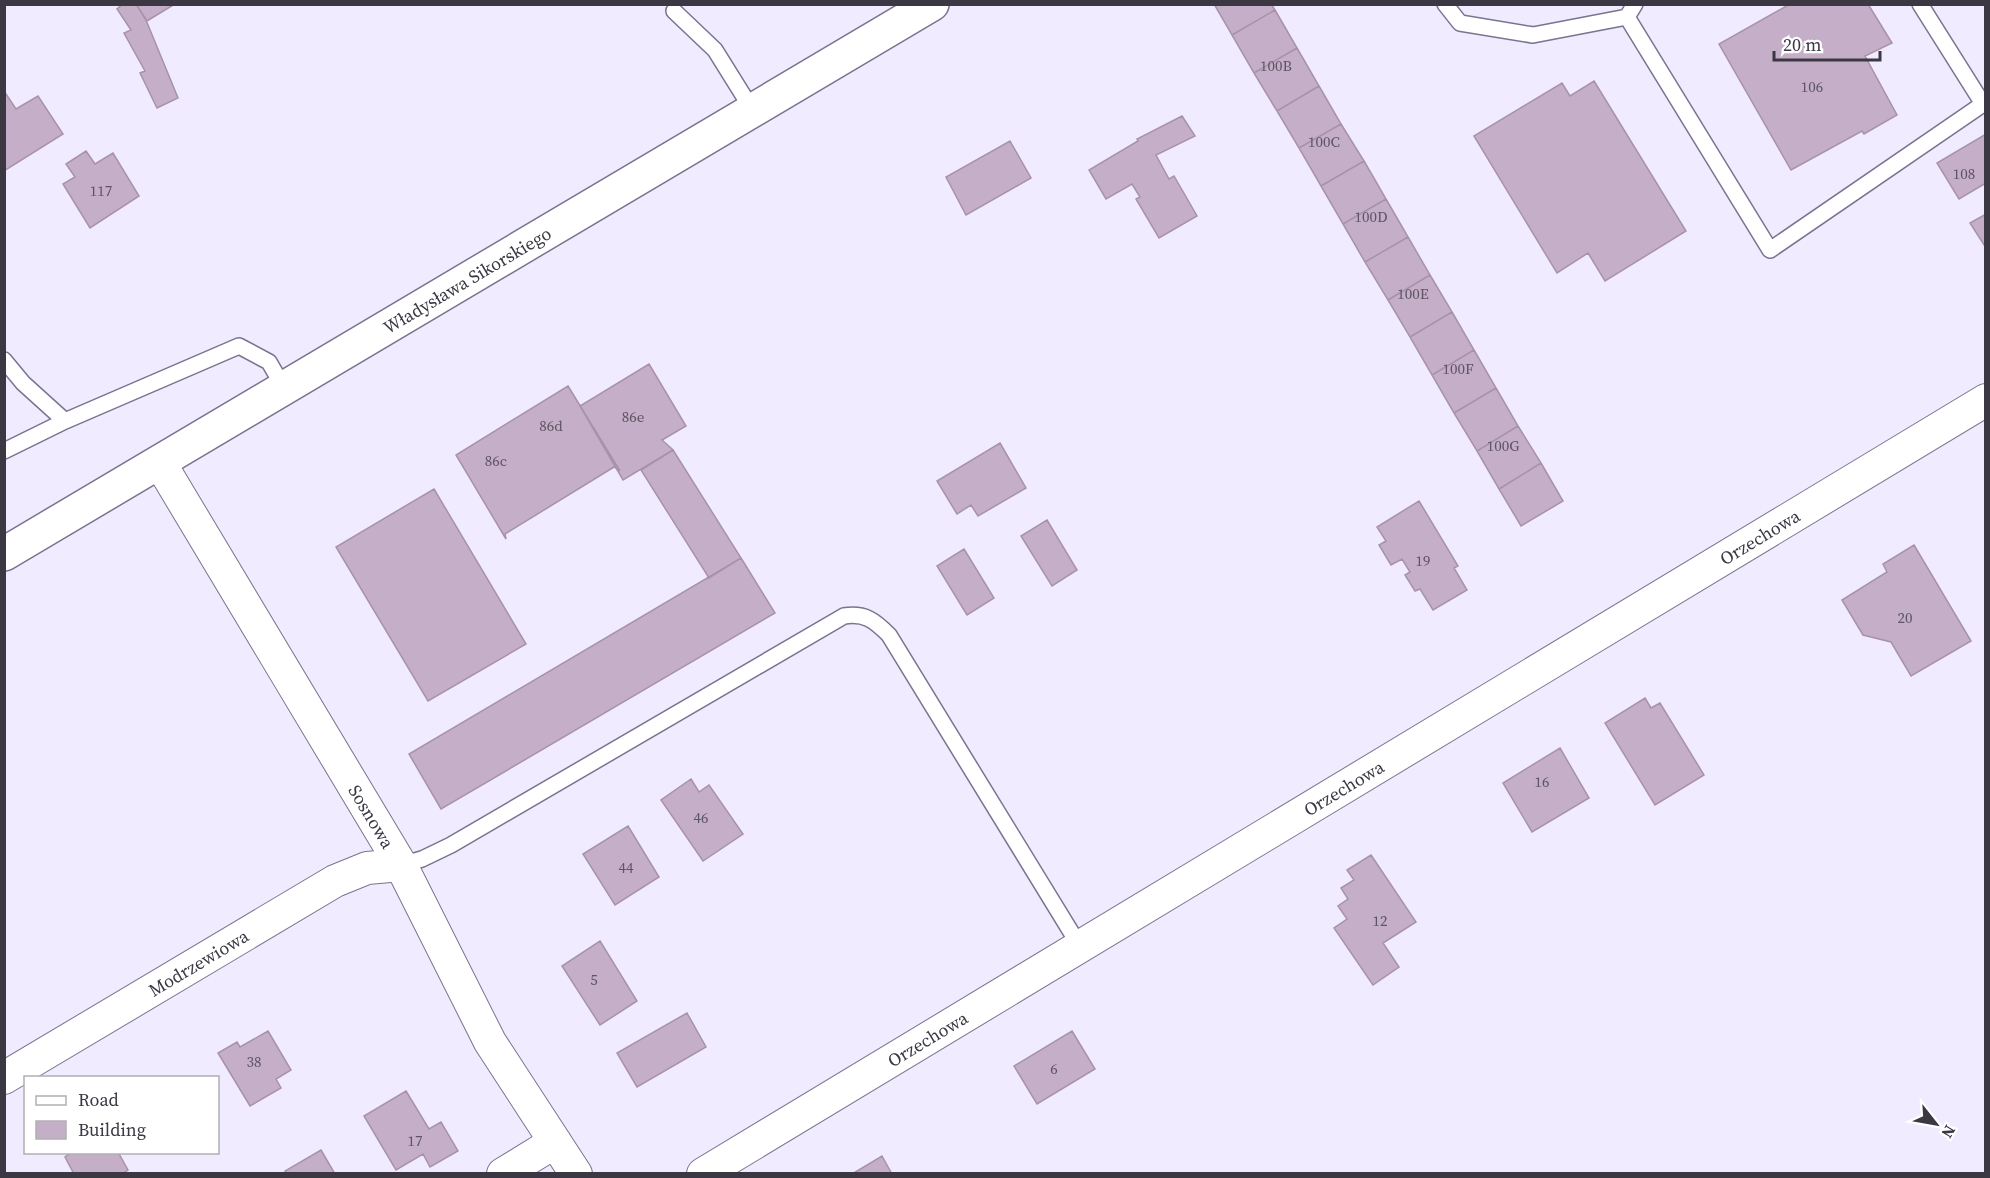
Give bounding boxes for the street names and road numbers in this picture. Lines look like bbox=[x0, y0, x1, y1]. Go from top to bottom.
street label: Władysława Sikorskiego bbox=[378, 220, 556, 339]
street label: Orzechowa bbox=[1715, 502, 1805, 570]
street label: Orzechowa bbox=[1299, 753, 1389, 821]
street label: Sosnowa bbox=[343, 780, 401, 854]
street label: Modrzewiowa bbox=[143, 922, 254, 1002]
street label: Orzechowa bbox=[882, 1004, 973, 1073]

